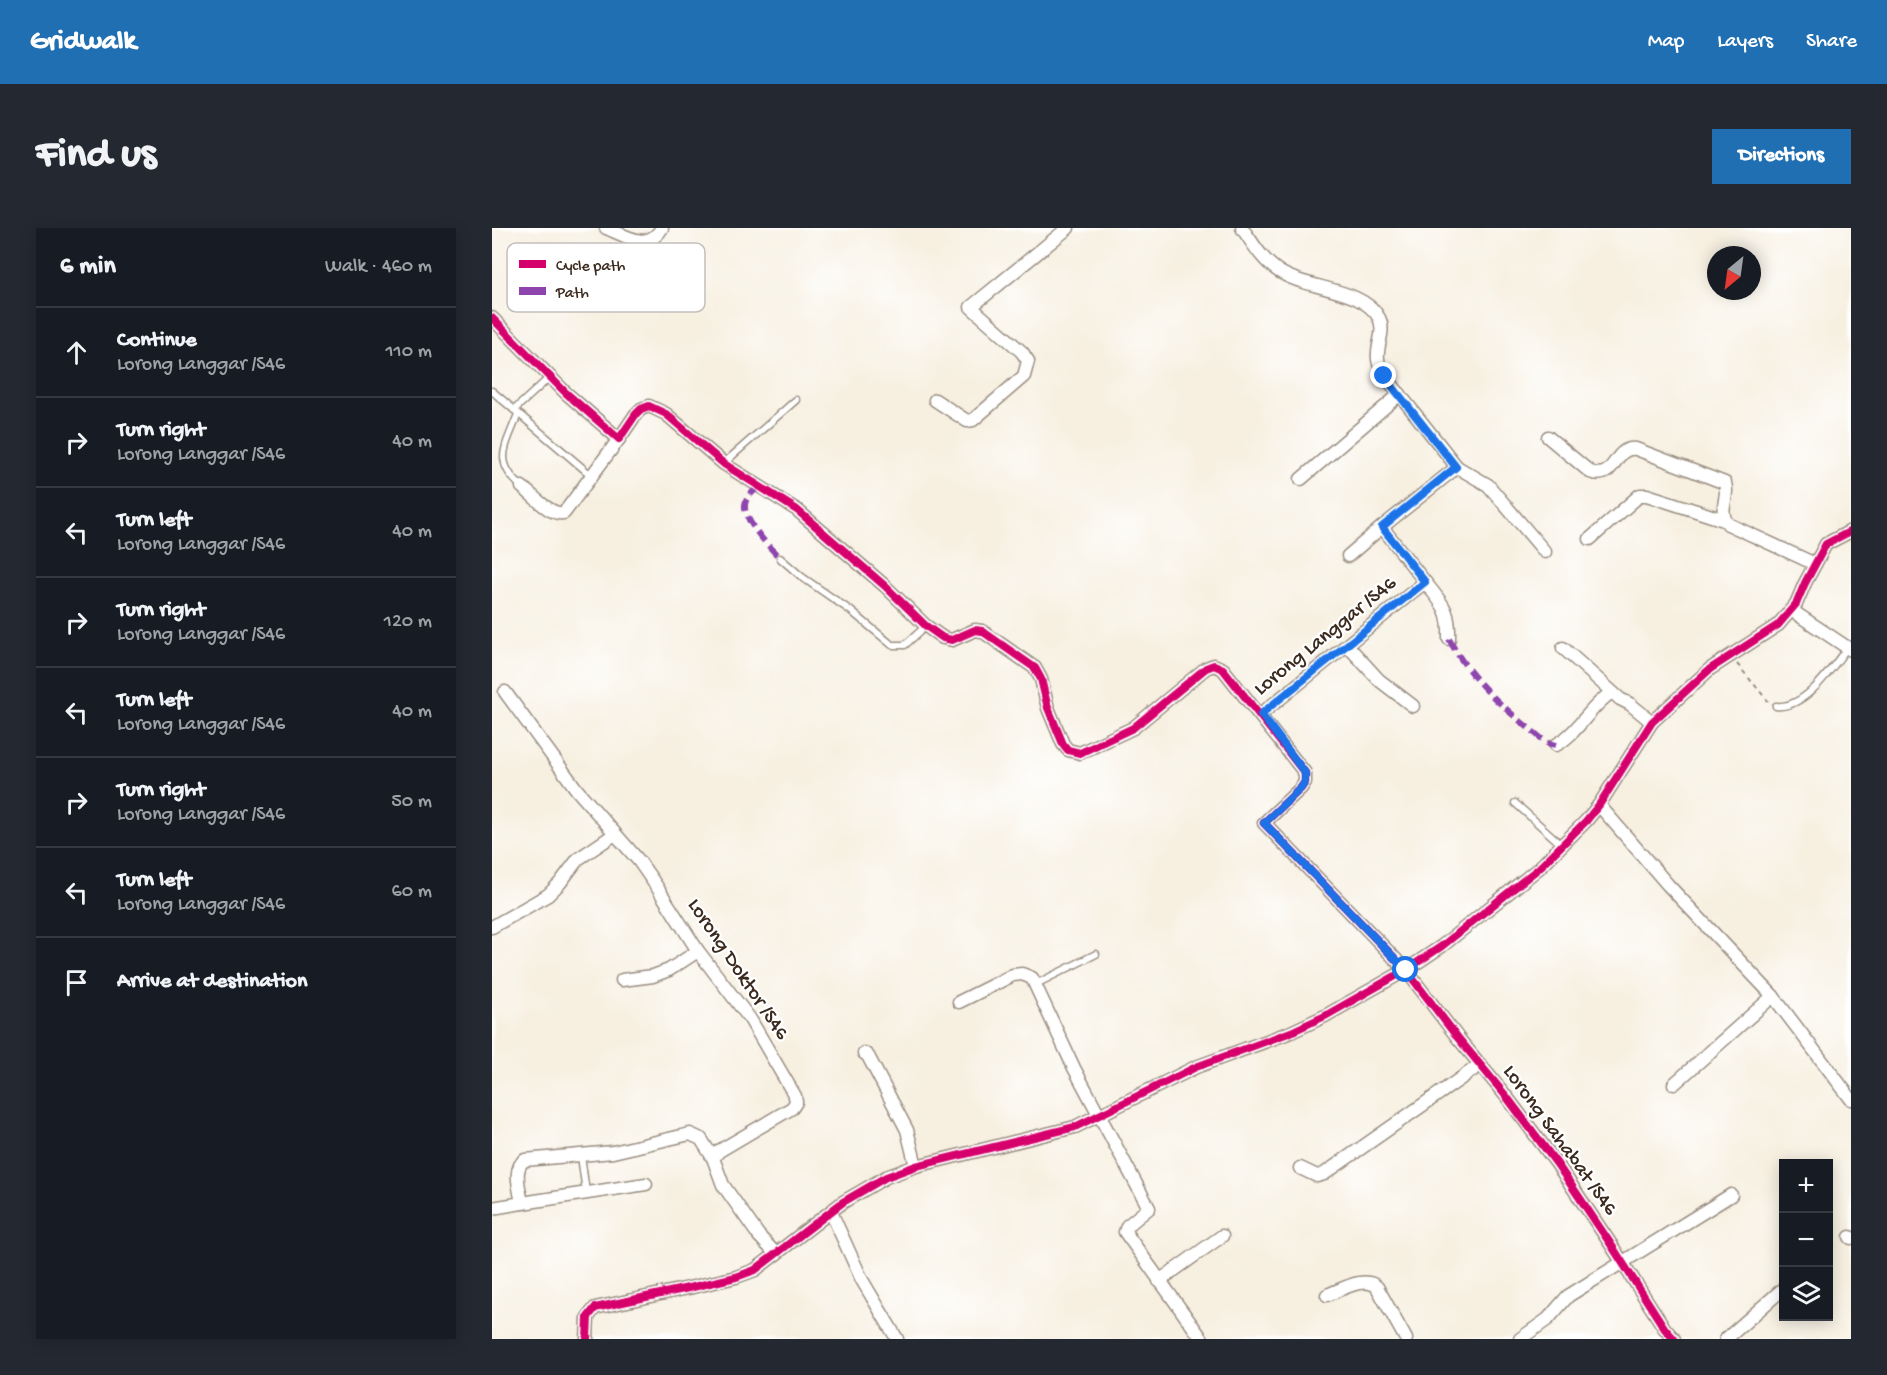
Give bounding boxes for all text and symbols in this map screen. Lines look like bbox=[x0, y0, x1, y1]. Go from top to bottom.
text: Gridwalk bbox=[30, 26, 136, 59]
text: Map bbox=[1648, 30, 1684, 55]
text: Layers bbox=[1717, 30, 1773, 55]
text: Share bbox=[1806, 30, 1857, 55]
button: Directions bbox=[1712, 129, 1851, 184]
text: Find us bbox=[36, 132, 156, 181]
legend bbox=[507, 243, 705, 312]
north arrow bbox=[1707, 246, 1761, 300]
text: 6 min bbox=[60, 252, 116, 283]
text: Walk · 460 m bbox=[325, 256, 432, 279]
text: Cycle path bbox=[556, 258, 626, 277]
text: Path bbox=[555, 285, 589, 304]
text: Continue bbox=[117, 328, 197, 354]
icon: ahead bbox=[60, 336, 93, 369]
text: 110 m bbox=[386, 341, 432, 364]
text: Lorong Langgar /S46 bbox=[117, 354, 285, 377]
route end bbox=[1370, 362, 1396, 388]
text: Turn right bbox=[117, 418, 205, 444]
icon: right bbox=[60, 426, 93, 459]
text: 40 m bbox=[392, 431, 432, 454]
text: Lorong Langgar /S46 bbox=[117, 444, 285, 467]
text: Turn left bbox=[117, 508, 191, 534]
icon: left bbox=[60, 516, 93, 549]
text: 40 m bbox=[392, 521, 432, 544]
text: Lorong Langgar /S46 bbox=[117, 534, 285, 557]
street label: Lorong Langgar /S46 bbox=[1250, 572, 1403, 702]
text: Turn right bbox=[117, 598, 205, 624]
icon: right bbox=[60, 606, 93, 639]
text: 120 m bbox=[384, 611, 432, 634]
text: Lorong Langgar /S46 bbox=[117, 624, 285, 647]
text: Turn left bbox=[117, 688, 191, 714]
icon: left bbox=[60, 696, 93, 729]
text: 40 m bbox=[392, 701, 432, 724]
text: Lorong Langgar /S46 bbox=[117, 714, 285, 737]
text: Turn right bbox=[117, 778, 205, 804]
icon: right bbox=[60, 786, 93, 819]
text: 50 m bbox=[391, 791, 432, 814]
text: Lorong Langgar /S46 bbox=[117, 804, 285, 827]
text: Turn left bbox=[117, 868, 191, 894]
icon: left bbox=[60, 876, 93, 909]
text: 60 m bbox=[392, 881, 432, 904]
text: Lorong Langgar /S46 bbox=[117, 894, 285, 917]
street label: Lorong Doktor /S46 bbox=[680, 895, 794, 1046]
route start bbox=[1392, 956, 1418, 982]
icon: arrive bbox=[60, 966, 93, 999]
text: Arrive at destination bbox=[117, 969, 307, 995]
street label: Lorong Sahabat /S46 bbox=[1496, 1061, 1622, 1221]
map controls bbox=[1779, 1159, 1833, 1321]
button: + bbox=[1779, 1159, 1833, 1213]
button: − bbox=[1779, 1213, 1833, 1267]
button: layers bbox=[1779, 1267, 1833, 1321]

